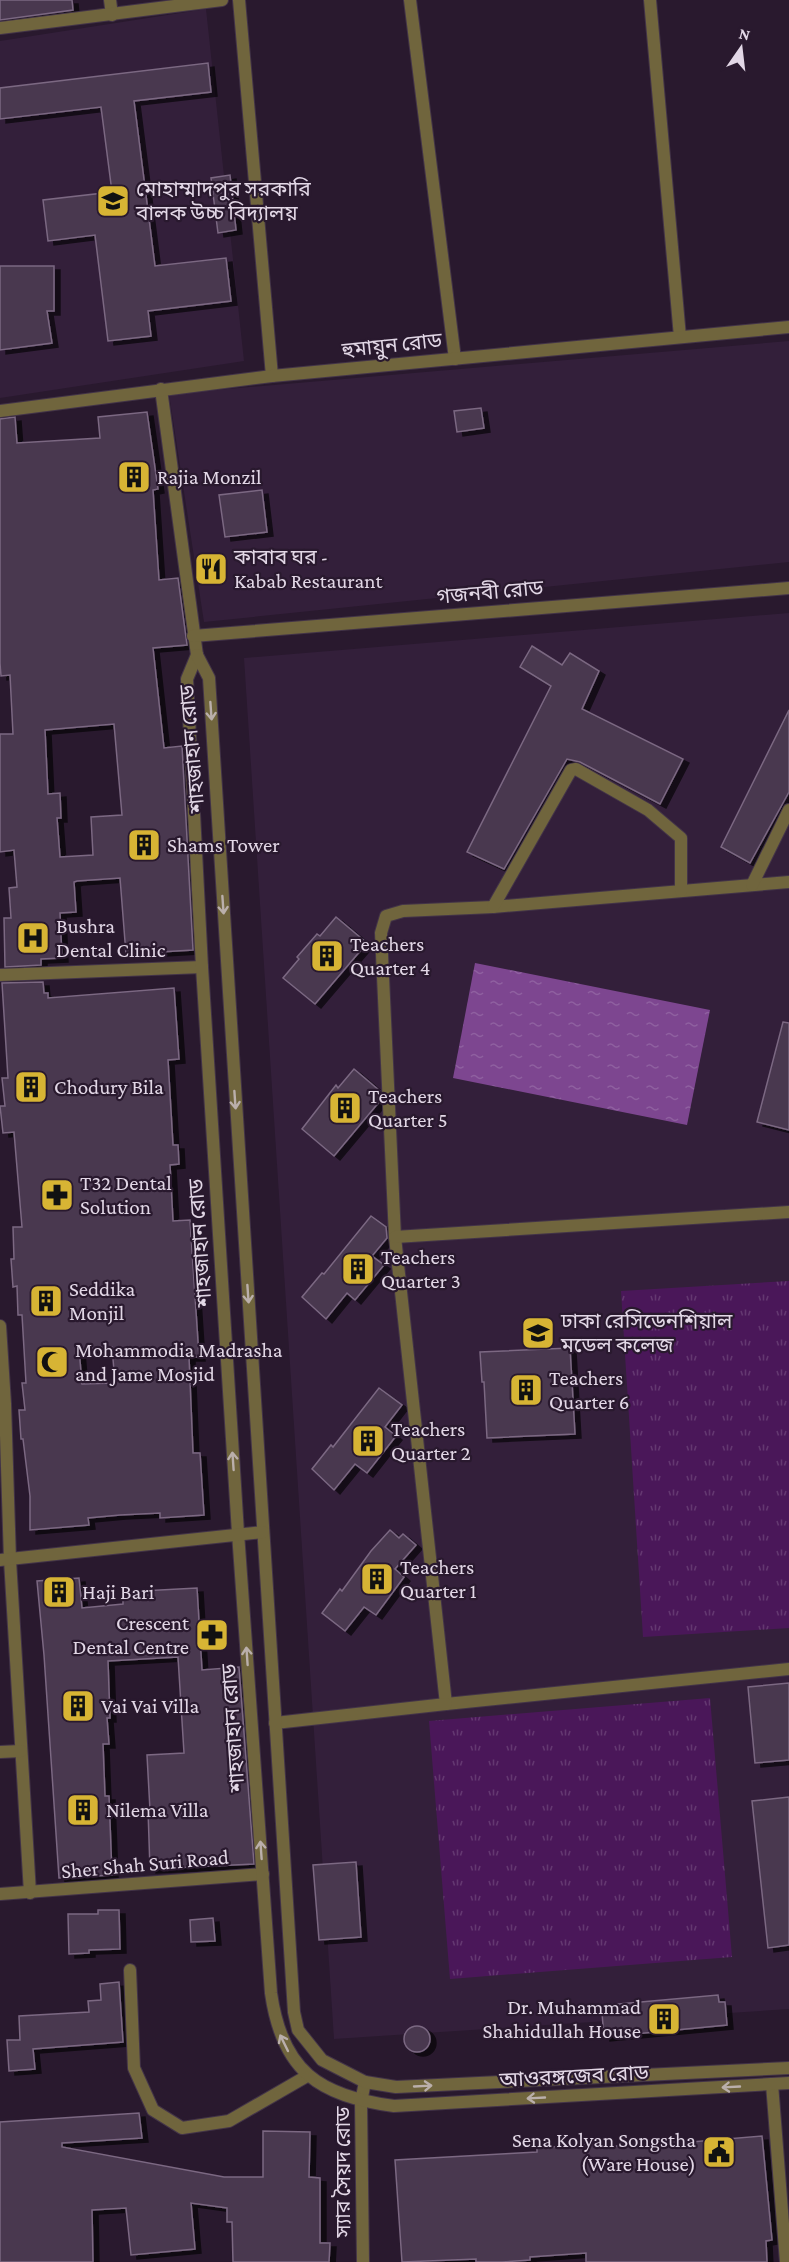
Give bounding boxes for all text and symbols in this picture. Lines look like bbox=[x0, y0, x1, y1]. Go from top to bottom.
north arrow bbox=[711, 18, 771, 78]
text: N bbox=[737, 24, 752, 44]
place label: মোহাম্মাদপুর সরকারি বালক উচ্চ বিদ্যালয় bbox=[135, 177, 311, 225]
school or university icon: মোহাম্মাদপুর সরকারি বালক উচ্চ বিদ্যালয় bbox=[95, 183, 131, 219]
street label: হুমায়ুন রোড bbox=[340, 328, 445, 365]
building icon: Rajia Monzil bbox=[116, 459, 152, 495]
place label: Rajia Monzil bbox=[157, 465, 262, 489]
place label: কাবাব ঘর - Kabab Restaurant bbox=[233, 545, 383, 593]
restaurant icon: কাবাব ঘর - Kabab Restaurant bbox=[193, 551, 229, 587]
street label: গজনবী রোড bbox=[436, 575, 545, 609]
street label: শাহজাহান রোড bbox=[174, 683, 210, 815]
one-way arrow bbox=[205, 700, 216, 720]
building icon: Shams Tower bbox=[126, 827, 162, 863]
place label: Shams Tower bbox=[167, 833, 280, 857]
one-way arrow bbox=[218, 895, 229, 915]
place label: Bushra Dental Clinic bbox=[56, 914, 166, 962]
hospital icon: Bushra Dental Clinic bbox=[15, 920, 51, 956]
place label: Teachers Quarter 4 bbox=[350, 932, 431, 980]
building icon: Teachers Quarter 4 bbox=[309, 938, 345, 974]
building icon: Chodury Bila bbox=[13, 1069, 49, 1105]
place label: Chodury Bila bbox=[54, 1075, 164, 1099]
place label: Teachers Quarter 5 bbox=[368, 1084, 448, 1132]
one-way arrow bbox=[230, 1089, 241, 1109]
building icon: Teachers Quarter 5 bbox=[327, 1090, 363, 1126]
place label: T32 Dental Solution bbox=[80, 1171, 172, 1219]
pharmacy icon: T32 Dental Solution bbox=[39, 1177, 75, 1213]
street label: শাহজাহান রোড bbox=[183, 1177, 217, 1309]
place label: Teachers Quarter 3 bbox=[381, 1245, 461, 1293]
building icon: Teachers Quarter 3 bbox=[340, 1251, 376, 1287]
place label: Seddika Monjil bbox=[69, 1277, 136, 1325]
building icon: Seddika Monjil bbox=[28, 1283, 64, 1319]
one-way arrow bbox=[243, 1284, 254, 1304]
place label: ঢাকা রেসিডেনশিয়াল মডেল কলেজ bbox=[560, 1309, 733, 1357]
school or university icon: ঢাকা রেসিডেনশিয়াল মডেল কলেজ bbox=[520, 1315, 556, 1351]
place label: Mohammodia Madrasha and Jame Mosjid bbox=[75, 1338, 283, 1386]
mosque icon: Mohammodia Madrasha and Jame Mosjid bbox=[34, 1344, 70, 1380]
place label: Teachers Quarter 6 bbox=[549, 1366, 630, 1414]
building icon: Teachers Quarter 6 bbox=[508, 1372, 544, 1408]
place label: Teachers Quarter 2 bbox=[391, 1417, 471, 1465]
building icon: Teachers Quarter 2 bbox=[350, 1423, 386, 1459]
one-way arrow bbox=[228, 1452, 239, 1472]
place label: Teachers Quarter 1 bbox=[400, 1555, 477, 1603]
building icon: Teachers Quarter 1 bbox=[359, 1561, 395, 1597]
building icon: Haji Bari bbox=[41, 1574, 77, 1610]
place label: Haji Bari bbox=[82, 1580, 155, 1604]
place label: Crescent Dental Centre bbox=[72, 1611, 190, 1659]
pharmacy icon: Crescent Dental Centre bbox=[194, 1617, 230, 1653]
one-way arrow bbox=[241, 1646, 252, 1666]
street label: শাহজাহান রোড bbox=[216, 1662, 250, 1794]
building icon: Vai Vai Villa bbox=[60, 1688, 96, 1724]
place label: Vai Vai Villa bbox=[101, 1694, 200, 1718]
building icon: Nilema Villa bbox=[65, 1792, 101, 1828]
place label: Nilema Villa bbox=[106, 1798, 209, 1822]
one-way arrow bbox=[256, 1841, 267, 1861]
street label: Sher Shah Suri Road bbox=[60, 1845, 230, 1883]
place label: Dr. Muhammad Shahidullah House bbox=[482, 1995, 641, 2043]
building icon: Dr. Muhammad Shahidullah House bbox=[646, 2001, 682, 2037]
one-way arrow bbox=[278, 2034, 290, 2052]
street label: আওরঙ্গজেব রোড bbox=[498, 2060, 650, 2092]
one-way arrow bbox=[413, 2080, 433, 2091]
one-way arrow bbox=[721, 2081, 741, 2092]
one-way arrow bbox=[526, 2092, 546, 2103]
street label: স্যার সৈয়দ রোড bbox=[331, 2106, 355, 2238]
place label: Sena Kolyan Songstha (Ware House) bbox=[512, 2128, 696, 2176]
public building icon: Sena Kolyan Songstha (Ware House) bbox=[701, 2134, 737, 2170]

